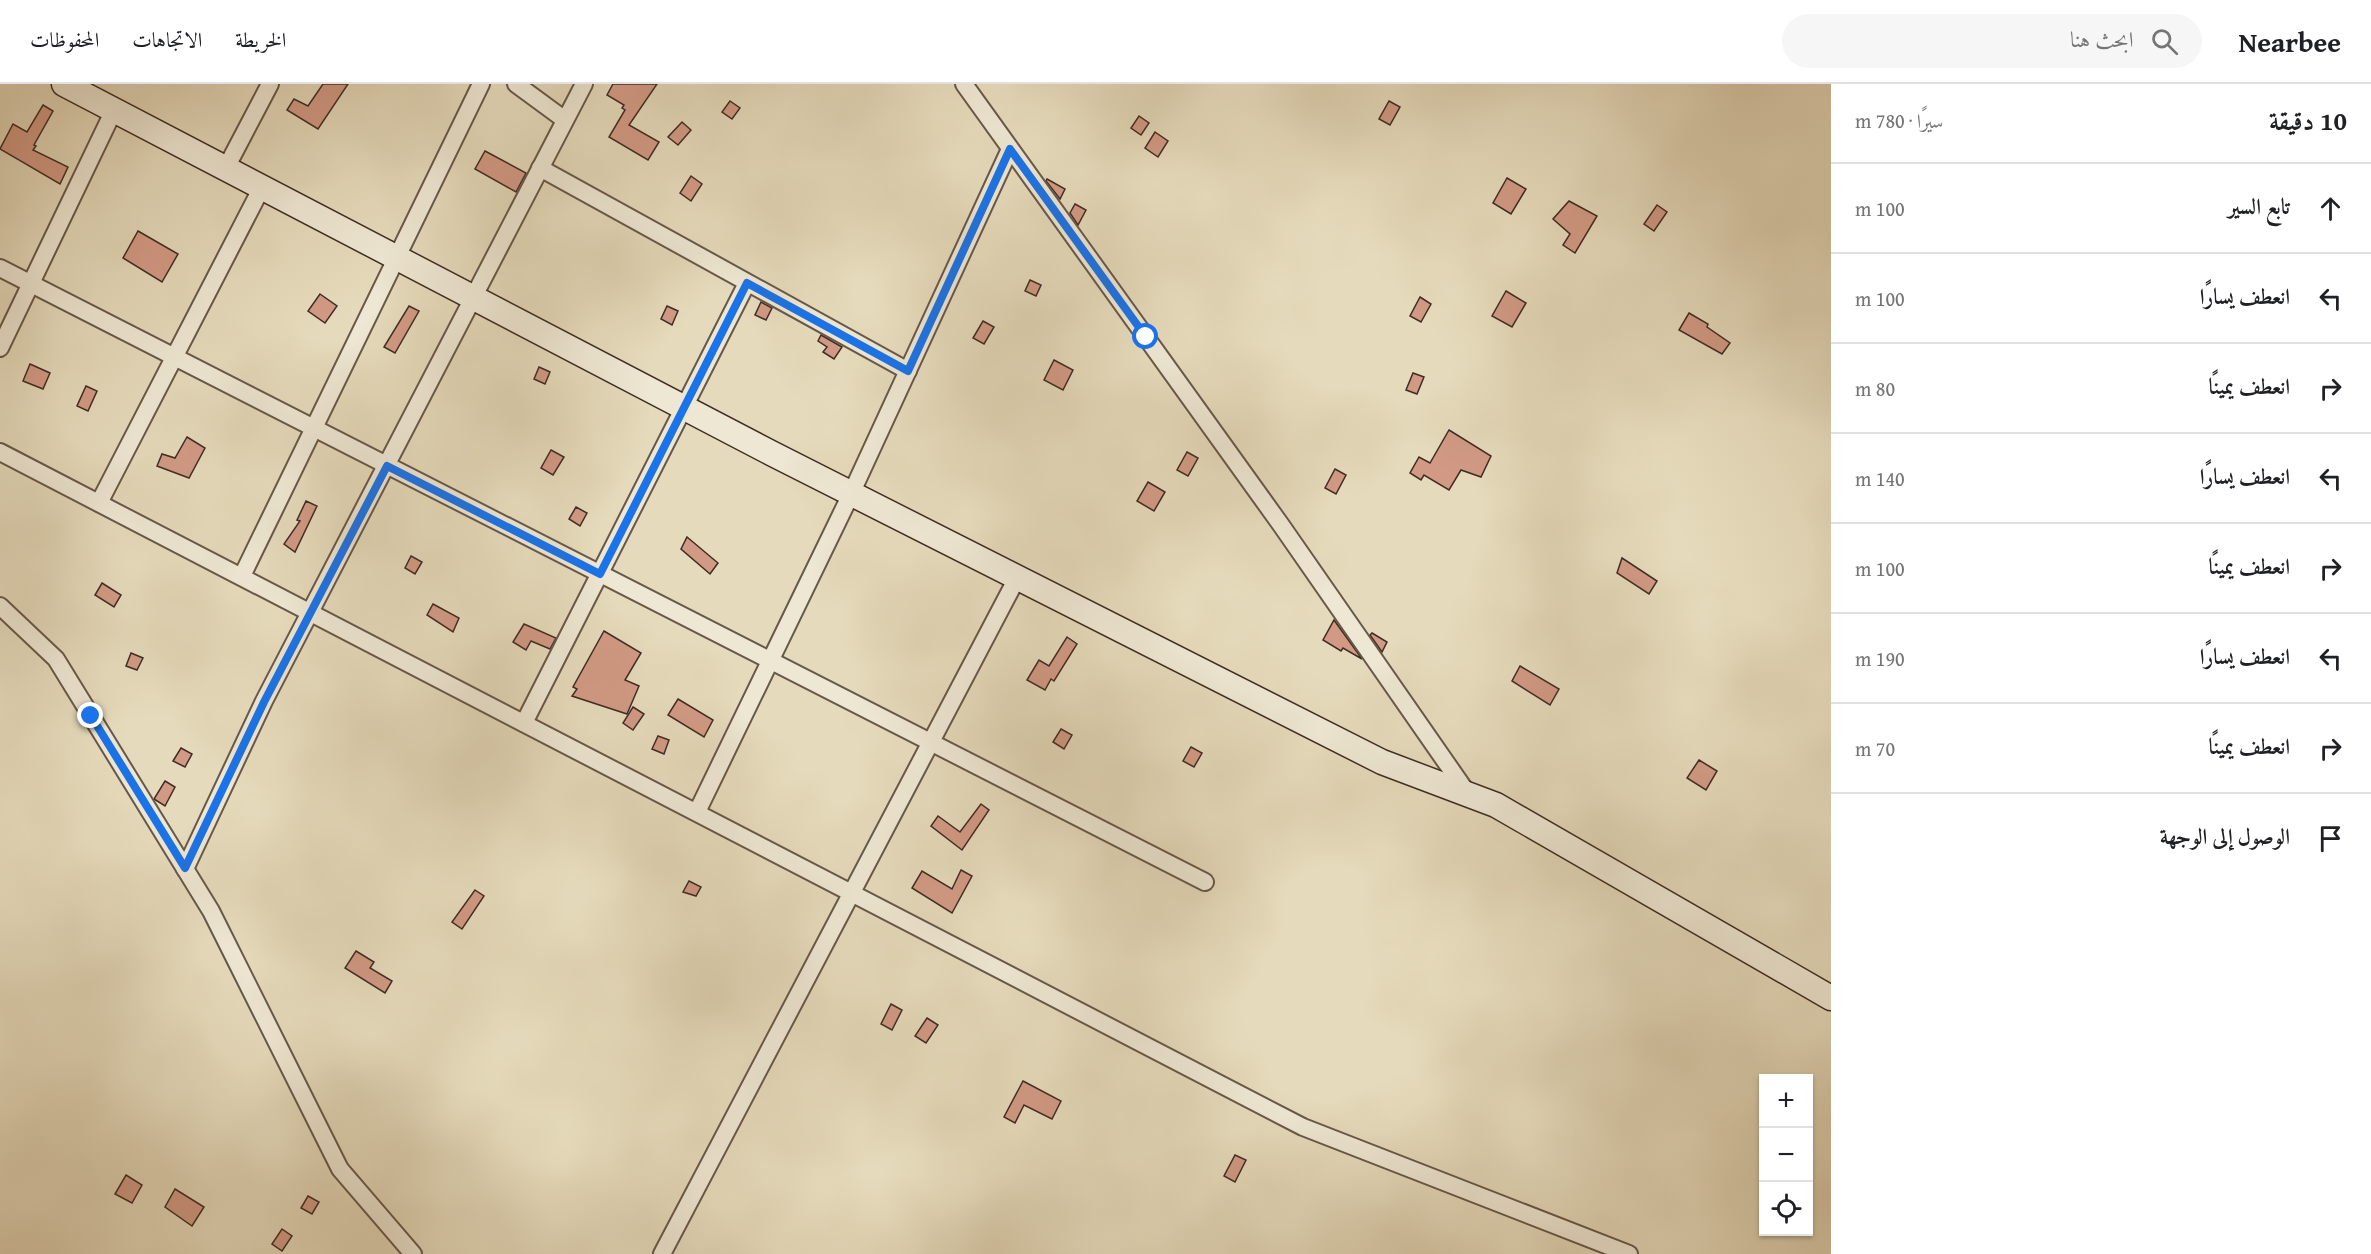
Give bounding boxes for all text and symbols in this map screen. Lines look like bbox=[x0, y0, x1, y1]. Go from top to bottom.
search box bbox=[1782, 14, 2202, 68]
text: Nearbee bbox=[2238, 21, 2341, 62]
text: ابحث هنا bbox=[2070, 23, 2133, 55]
text: المحفوظات bbox=[30, 24, 99, 55]
text: الاتجاهات bbox=[132, 24, 202, 55]
text: الخريطة bbox=[235, 24, 286, 55]
icon: search bbox=[2148, 25, 2181, 58]
text: 10 دقيقة bbox=[2269, 101, 2347, 140]
text: سيرًا · 780 m bbox=[1855, 106, 1943, 135]
text: تابع السير bbox=[2228, 190, 2290, 222]
icon: ahead bbox=[2314, 192, 2347, 225]
text: 100 m bbox=[1855, 194, 1905, 223]
text: انعطف يسارًا bbox=[2200, 280, 2290, 312]
icon: left bbox=[2314, 282, 2347, 315]
text: 100 m bbox=[1855, 284, 1905, 313]
route start bbox=[1132, 323, 1158, 349]
text: انعطف يمينًا bbox=[2209, 370, 2290, 402]
icon: right bbox=[2314, 372, 2347, 405]
text: 80 m bbox=[1855, 374, 1895, 403]
text: انعطف يسارًا bbox=[2200, 460, 2290, 492]
icon: left bbox=[2314, 462, 2347, 495]
text: 140 m bbox=[1855, 464, 1905, 493]
text: انعطف يمينًا bbox=[2209, 550, 2290, 582]
icon: right bbox=[2314, 552, 2347, 585]
text: 100 m bbox=[1855, 554, 1905, 583]
text: انعطف يسارًا bbox=[2200, 640, 2290, 672]
icon: left bbox=[2314, 642, 2347, 675]
text: 190 m bbox=[1855, 644, 1905, 673]
route end bbox=[77, 702, 103, 728]
text: انعطف يمينًا bbox=[2209, 730, 2290, 762]
icon: right bbox=[2314, 732, 2347, 765]
text: 70 m bbox=[1855, 734, 1895, 763]
text: الوصول إلى الوجهة bbox=[2160, 820, 2290, 852]
icon: arrive bbox=[2314, 822, 2347, 855]
map controls bbox=[1759, 1074, 1813, 1236]
button: + bbox=[1759, 1074, 1813, 1128]
button: − bbox=[1759, 1128, 1813, 1182]
button: locate bbox=[1759, 1182, 1813, 1236]

